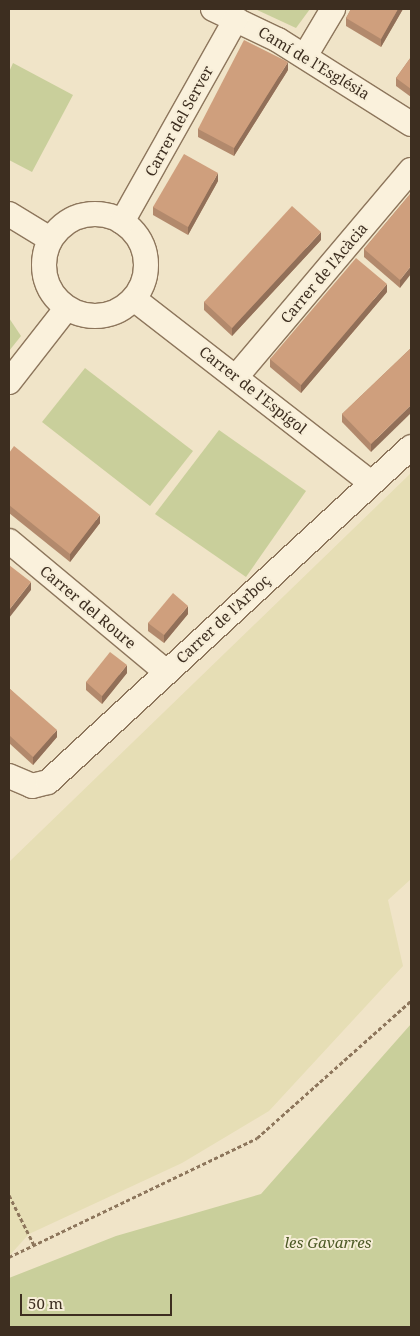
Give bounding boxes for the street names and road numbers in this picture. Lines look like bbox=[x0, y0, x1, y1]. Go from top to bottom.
street label: Camí de l'Església bbox=[255, 23, 373, 103]
street label: Carrer del Server bbox=[141, 63, 217, 179]
street label: Carrer de l'Acàcia bbox=[277, 219, 371, 327]
street label: Carrer de l'Espígol bbox=[196, 342, 310, 438]
street label: Carrer del Roure bbox=[36, 562, 140, 652]
street label: Carrer de l'Arboç bbox=[172, 571, 274, 667]

